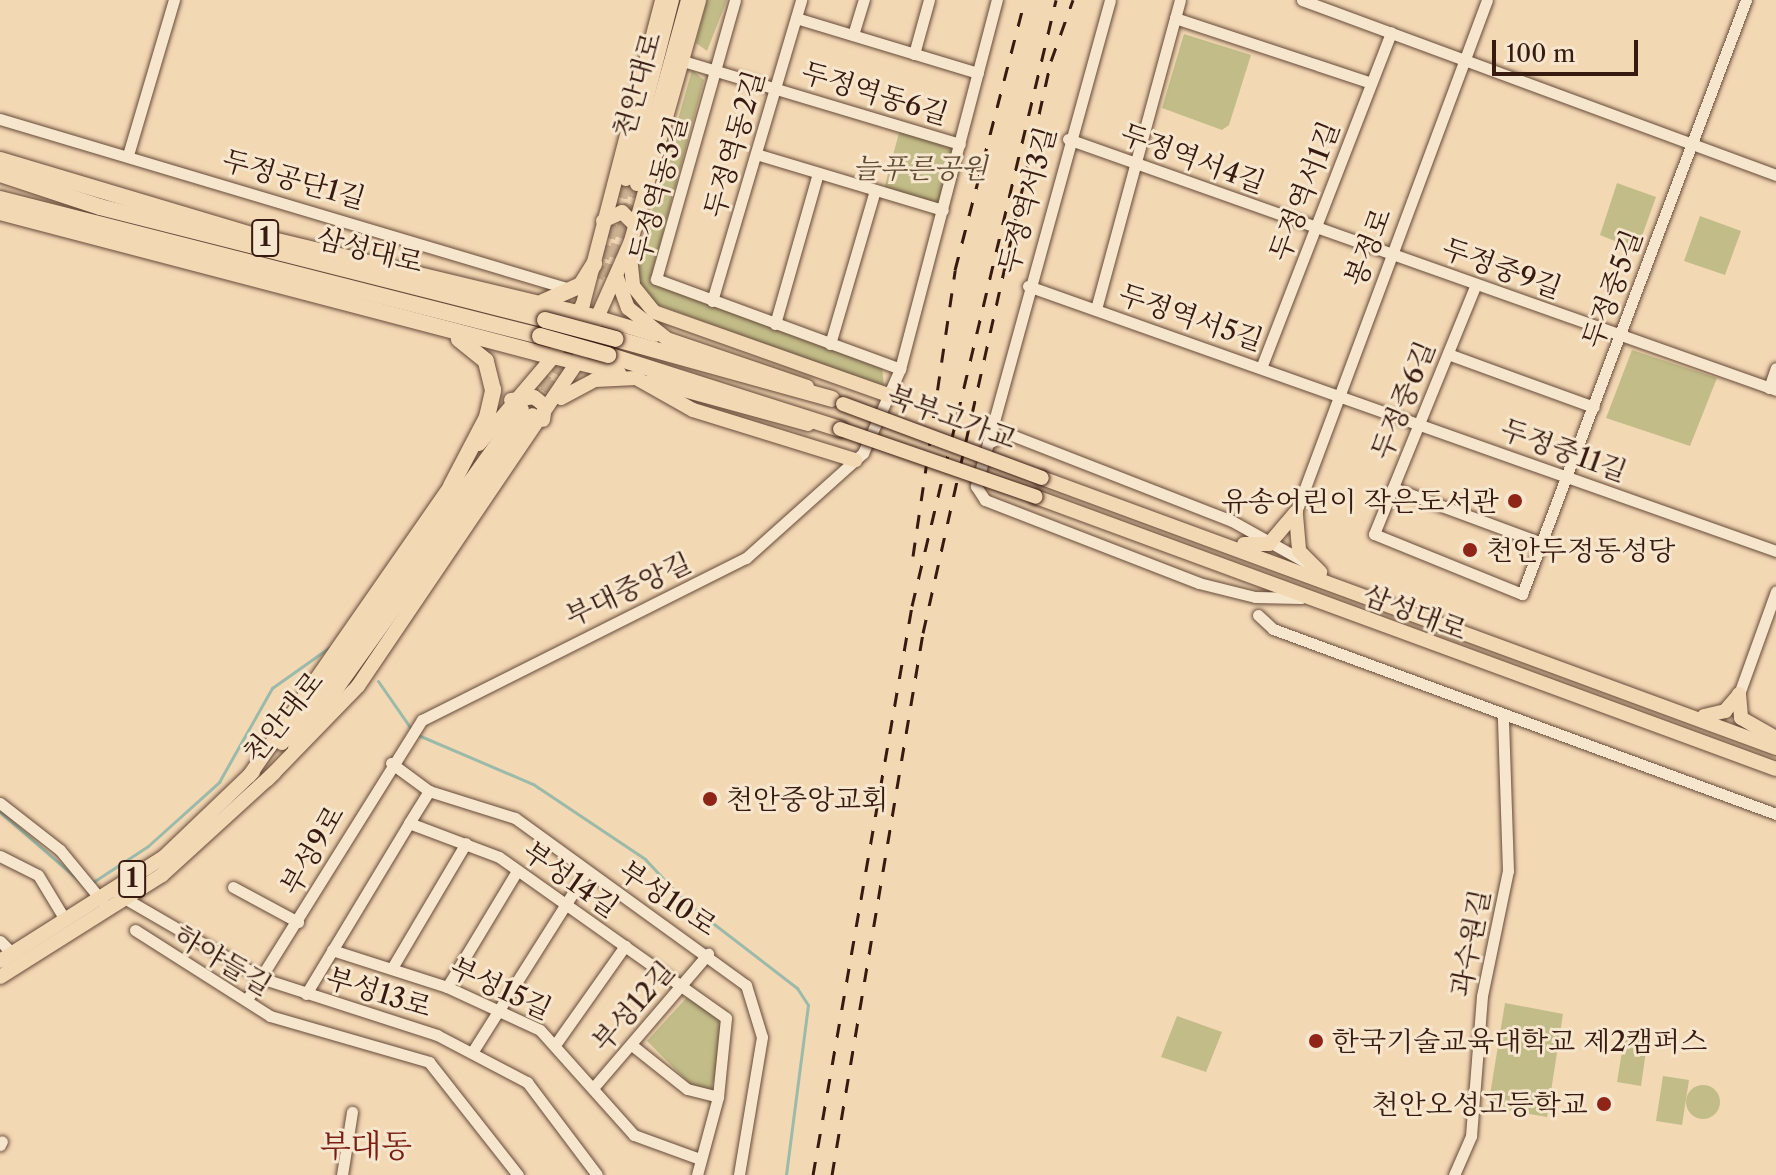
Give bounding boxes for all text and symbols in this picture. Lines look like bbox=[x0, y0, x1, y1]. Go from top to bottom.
scale bar bbox=[1496, 24, 1642, 74]
street label: 천안대로 bbox=[606, 28, 668, 142]
text: 100 m bbox=[1506, 39, 1575, 68]
street label: 두정역동6길 bbox=[798, 55, 952, 131]
street label: 두정역동2길 bbox=[697, 67, 771, 221]
street label: 두정역동3길 bbox=[622, 112, 694, 266]
street label: 두정역서4길 bbox=[1116, 116, 1270, 200]
street label: 두정역서1길 bbox=[1262, 116, 1346, 266]
street label: 두정역서3길 bbox=[991, 123, 1063, 277]
street label: 두정공단1길 bbox=[219, 143, 369, 215]
park label: 늘푸른공원 bbox=[852, 151, 988, 185]
street label: 봉정로 bbox=[1338, 203, 1398, 291]
road number: 1 bbox=[251, 216, 279, 260]
street label: 삼성대로 bbox=[313, 221, 427, 279]
street label: 두정중5길 bbox=[1575, 225, 1649, 353]
street label: 두정중9길 bbox=[1438, 231, 1566, 305]
street label: 두정역서5길 bbox=[1114, 277, 1268, 357]
street label: 두정중6길 bbox=[1364, 336, 1442, 464]
street label: 북부고가교 bbox=[883, 378, 1021, 456]
street label: 두정중11길 bbox=[1496, 412, 1632, 488]
place label: 유송어린이 작은도서관 bbox=[1221, 484, 1499, 518]
marker: 유송어린이 작은도서관 bbox=[1506, 492, 1524, 510]
place label: 천안두정동성당 bbox=[1486, 533, 1675, 567]
marker: 천안두정동성당 bbox=[1461, 541, 1479, 559]
street label: 부대중앙길 bbox=[560, 545, 696, 633]
street label: 삼성대로 bbox=[1358, 577, 1472, 647]
street label: 천안대로 bbox=[236, 664, 330, 770]
place label: 천안중앙교회 bbox=[726, 782, 888, 816]
marker: 천안중앙교회 bbox=[701, 790, 719, 808]
street label: 부성9로 bbox=[273, 799, 351, 901]
street label: 부성14길 bbox=[517, 834, 625, 924]
street label: 부성10로 bbox=[613, 853, 723, 943]
road number: 1 bbox=[118, 857, 146, 901]
street label: 과수원길 bbox=[1443, 887, 1497, 999]
street label: 하야들길 bbox=[168, 918, 278, 1002]
street label: 부성15길 bbox=[445, 950, 557, 1026]
street label: 부성12길 bbox=[585, 954, 681, 1058]
street label: 부성13로 bbox=[322, 960, 436, 1024]
place label: 한국기술교육대학교 제2캠퍼스 bbox=[1332, 1024, 1707, 1058]
marker: 한국기술교육대학교 제2캠퍼스 bbox=[1307, 1032, 1325, 1050]
place label: 천안오성고등학교 bbox=[1372, 1087, 1588, 1121]
marker: 천안오성고등학교 bbox=[1595, 1095, 1613, 1113]
district label: 부대동 bbox=[320, 1127, 412, 1165]

